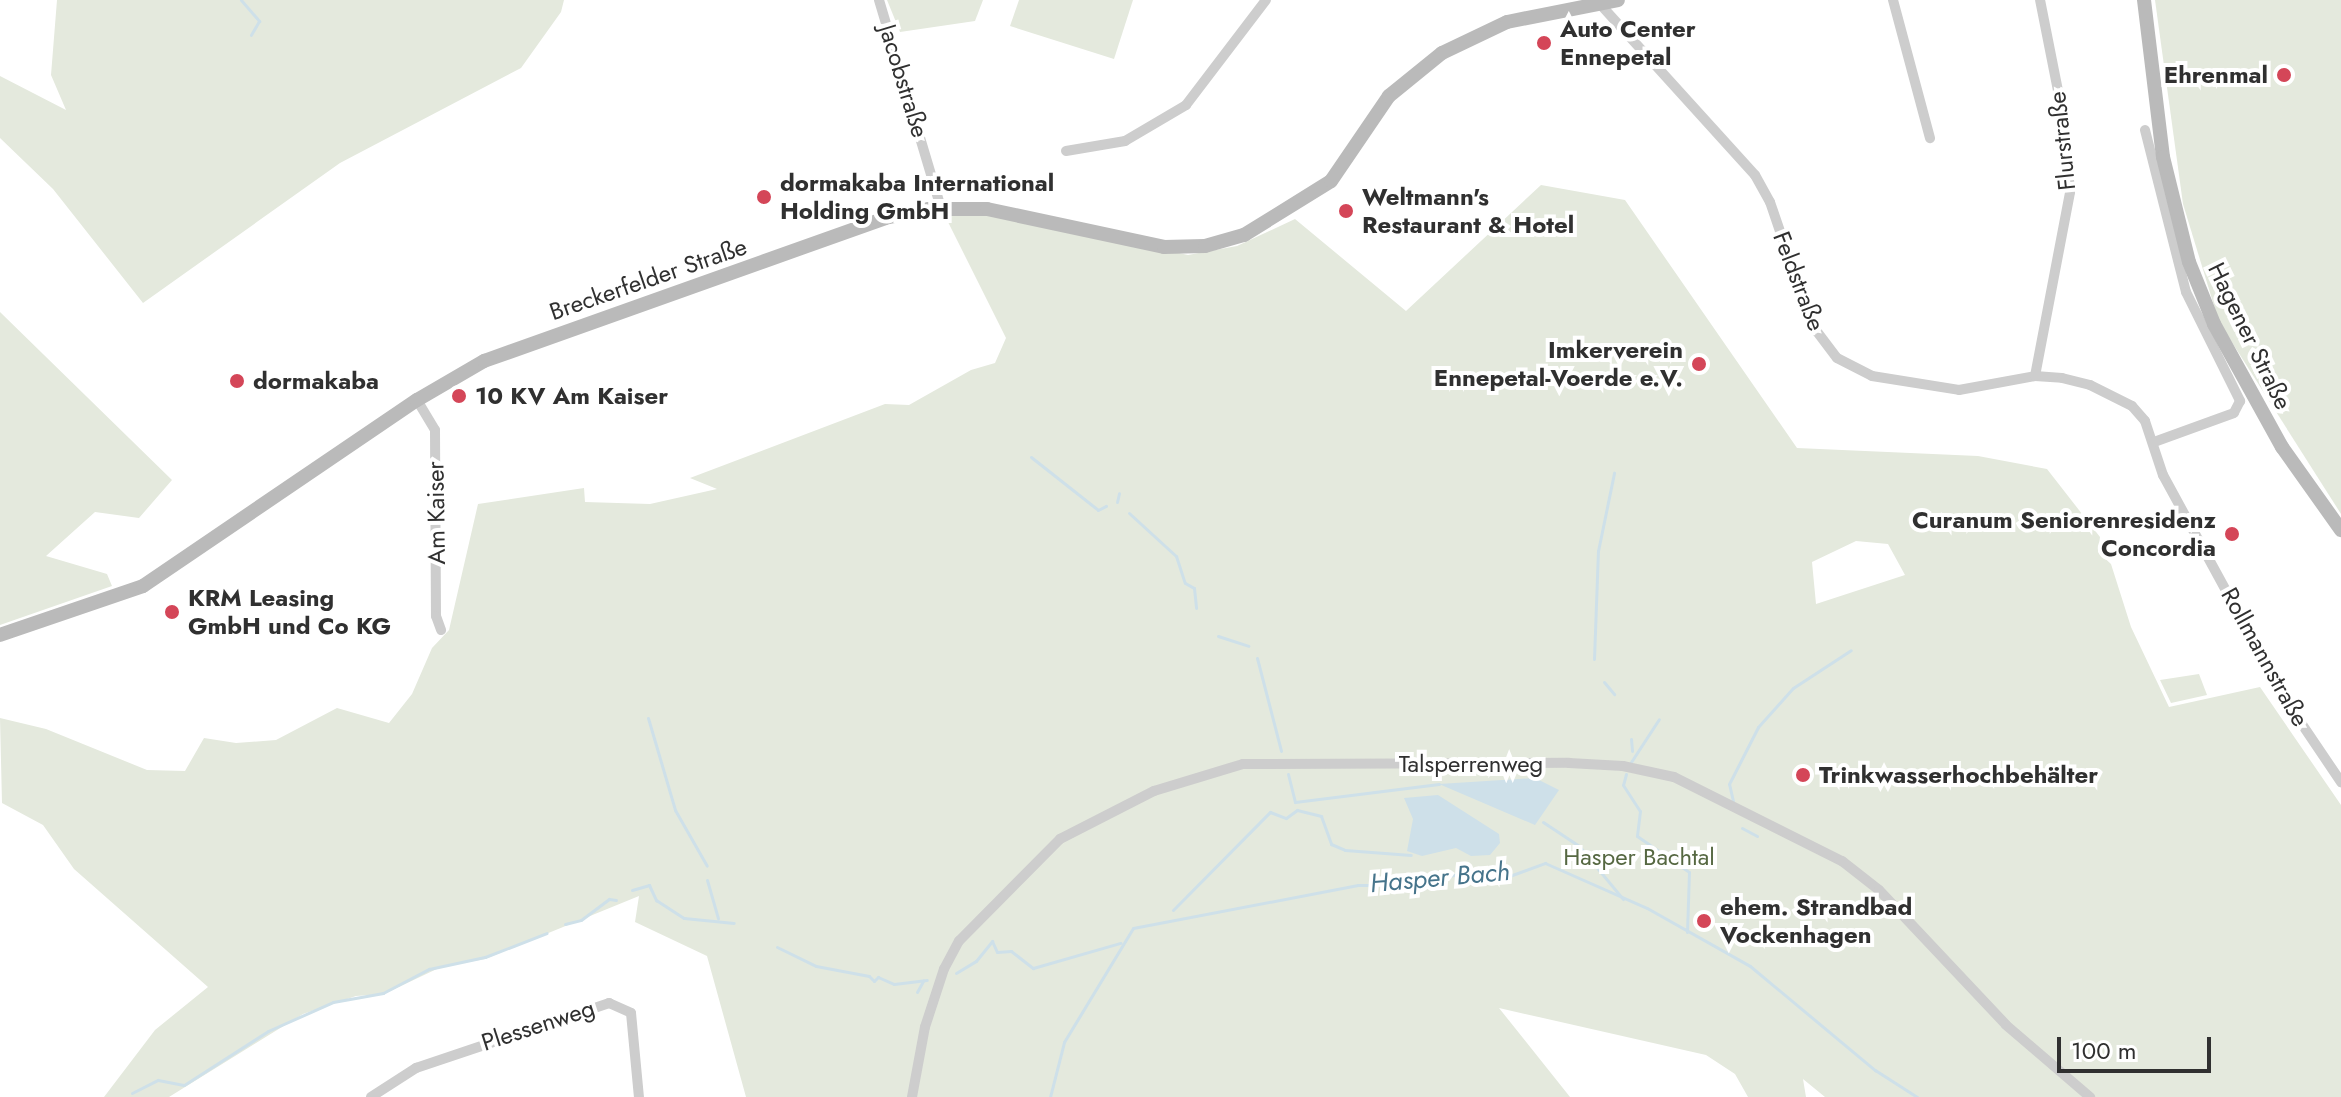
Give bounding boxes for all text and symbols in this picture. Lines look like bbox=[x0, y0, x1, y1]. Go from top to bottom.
place label: Auto Center Ennepetal bbox=[1560, 15, 1696, 71]
street label: Jacobstraße bbox=[873, 21, 935, 141]
marker: Auto Center Ennepetal bbox=[1535, 34, 1553, 52]
place label: Ehrenmal bbox=[2164, 61, 2268, 89]
marker: Ehrenmal bbox=[2275, 66, 2293, 84]
street label: Flurstraße bbox=[2042, 90, 2082, 192]
place label: dormakaba International Holding GmbH bbox=[780, 169, 1054, 225]
place label: Weltmann's Restaurant & Hotel bbox=[1362, 183, 1574, 239]
marker: dormakaba International Holding GmbH bbox=[755, 188, 773, 206]
marker: Weltmann's Restaurant & Hotel bbox=[1337, 202, 1355, 220]
street label: Feldstraße bbox=[1767, 227, 1831, 335]
street label: Breckerfelder Straße bbox=[546, 232, 750, 326]
street label: Hagener Straße bbox=[2202, 258, 2298, 414]
place label: Imkerverein Ennepetal-Voerde e.V. bbox=[1434, 336, 1683, 392]
marker: Imkerverein Ennepetal-Voerde e.V. bbox=[1690, 355, 1708, 373]
place label: dormakaba bbox=[253, 367, 379, 395]
marker: dormakaba bbox=[228, 372, 246, 390]
place label: 10 KV Am Kaiser bbox=[475, 382, 668, 410]
marker: 10 KV Am Kaiser bbox=[450, 387, 468, 405]
street label: Am Kaiser bbox=[421, 461, 451, 565]
place label: Curanum Seniorenresidenz Concordia bbox=[1912, 506, 2216, 562]
marker: Curanum Seniorenresidenz Concordia bbox=[2223, 525, 2241, 543]
street label: Rollmannstraße bbox=[2215, 583, 2315, 731]
place label: KRM Leasing GmbH und Co KG bbox=[188, 584, 391, 640]
marker: KRM Leasing GmbH und Co KG bbox=[163, 603, 181, 621]
street label: Talsperrenweg bbox=[1399, 750, 1543, 778]
place label: Trinkwasserhochbehälter bbox=[1819, 761, 2098, 789]
marker: Trinkwasserhochbehälter bbox=[1794, 766, 1812, 784]
park label: Hasper Bachtal bbox=[1563, 843, 1715, 871]
water label: Hasper Bach bbox=[1369, 856, 1511, 900]
place label: ehem. Strandbad Vockenhagen bbox=[1720, 893, 1912, 949]
marker: ehem. Strandbad Vockenhagen bbox=[1695, 912, 1713, 930]
street label: Plessenweg bbox=[478, 993, 598, 1057]
scale bar bbox=[2061, 1021, 2215, 1071]
text: 100 m bbox=[2071, 1033, 2137, 1068]

